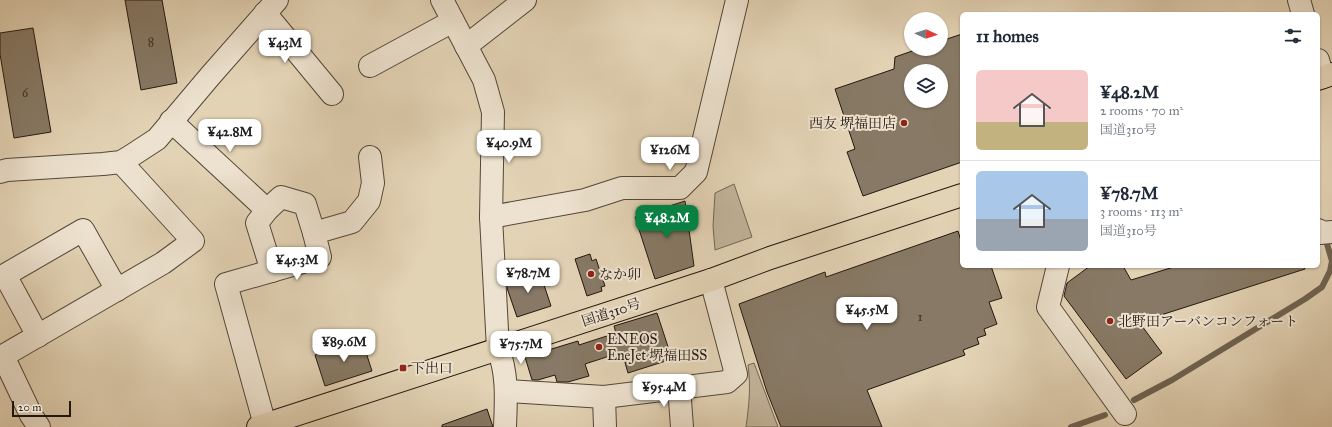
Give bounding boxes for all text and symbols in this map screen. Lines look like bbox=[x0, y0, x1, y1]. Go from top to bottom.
north arrow bbox=[904, 12, 948, 56]
map controls bbox=[904, 12, 948, 108]
icon: filters bbox=[1282, 25, 1304, 47]
text: 11 homes bbox=[976, 26, 1039, 47]
pin: ¥43M bbox=[261, 30, 309, 64]
house number: 8 bbox=[148, 35, 154, 49]
text: ¥43M bbox=[268, 35, 302, 51]
button: layers bbox=[904, 64, 948, 108]
text: ¥48.2M bbox=[1100, 82, 1159, 103]
house number: 6 bbox=[22, 86, 29, 100]
icon: home bbox=[1008, 86, 1056, 134]
text: 2 rooms · 70 m² bbox=[1100, 103, 1183, 119]
place label: 西友 堺福田店 bbox=[809, 115, 896, 132]
marker: 西友 堺福田店 bbox=[899, 118, 909, 128]
pin: ¥42.8M bbox=[197, 119, 263, 153]
text: 国道310号 bbox=[1100, 122, 1157, 138]
text: ¥42.8M bbox=[207, 124, 253, 140]
pin: ¥40.9M bbox=[476, 130, 542, 164]
text: ¥40.9M bbox=[486, 135, 532, 151]
pin: ¥126M bbox=[642, 137, 698, 171]
text: ¥126M bbox=[650, 142, 690, 158]
text: ¥78.7M bbox=[1100, 183, 1158, 204]
icon: home bbox=[1008, 187, 1056, 235]
text: 3 rooms · 113 m² bbox=[1100, 204, 1183, 220]
pin: ¥48.2M bbox=[634, 205, 700, 239]
text: ¥48.2M bbox=[644, 210, 690, 226]
text: 国道310号 bbox=[1100, 223, 1157, 239]
pin: ¥45.3M bbox=[264, 247, 330, 281]
text: ¥45.3M bbox=[276, 252, 318, 268]
pin: ¥78.7M bbox=[495, 260, 561, 294]
text: ¥78.7M bbox=[506, 265, 550, 281]
place label: なか卯 bbox=[599, 266, 641, 283]
marker: なか卯 bbox=[586, 269, 596, 279]
street label: 国道310号 bbox=[579, 295, 643, 330]
pin: ¥45.5M bbox=[834, 297, 900, 331]
text: ¥45.5M bbox=[845, 302, 889, 318]
house number: 1 bbox=[918, 310, 923, 324]
place label: 北野田アーバンコンフォート bbox=[1118, 313, 1298, 330]
marker: 北野田アーバンコンフォート bbox=[1105, 316, 1115, 326]
pin: ¥89.6M bbox=[311, 329, 377, 363]
pin: ¥75.7M bbox=[488, 331, 554, 365]
place label: ENEOS EneJet 堺福田SS bbox=[607, 331, 707, 365]
text: ¥89.6M bbox=[321, 334, 367, 350]
text: ¥75.7M bbox=[499, 336, 543, 352]
marker: ENEOS EneJet 堺福田SS bbox=[594, 342, 604, 352]
place label: 下出口 bbox=[411, 360, 453, 377]
marker: 下出口 bbox=[398, 363, 408, 373]
pin: ¥95.4M bbox=[631, 374, 697, 408]
text: ¥95.4M bbox=[642, 379, 686, 395]
scale bar bbox=[12, 399, 71, 418]
text: 20 m bbox=[18, 401, 41, 414]

